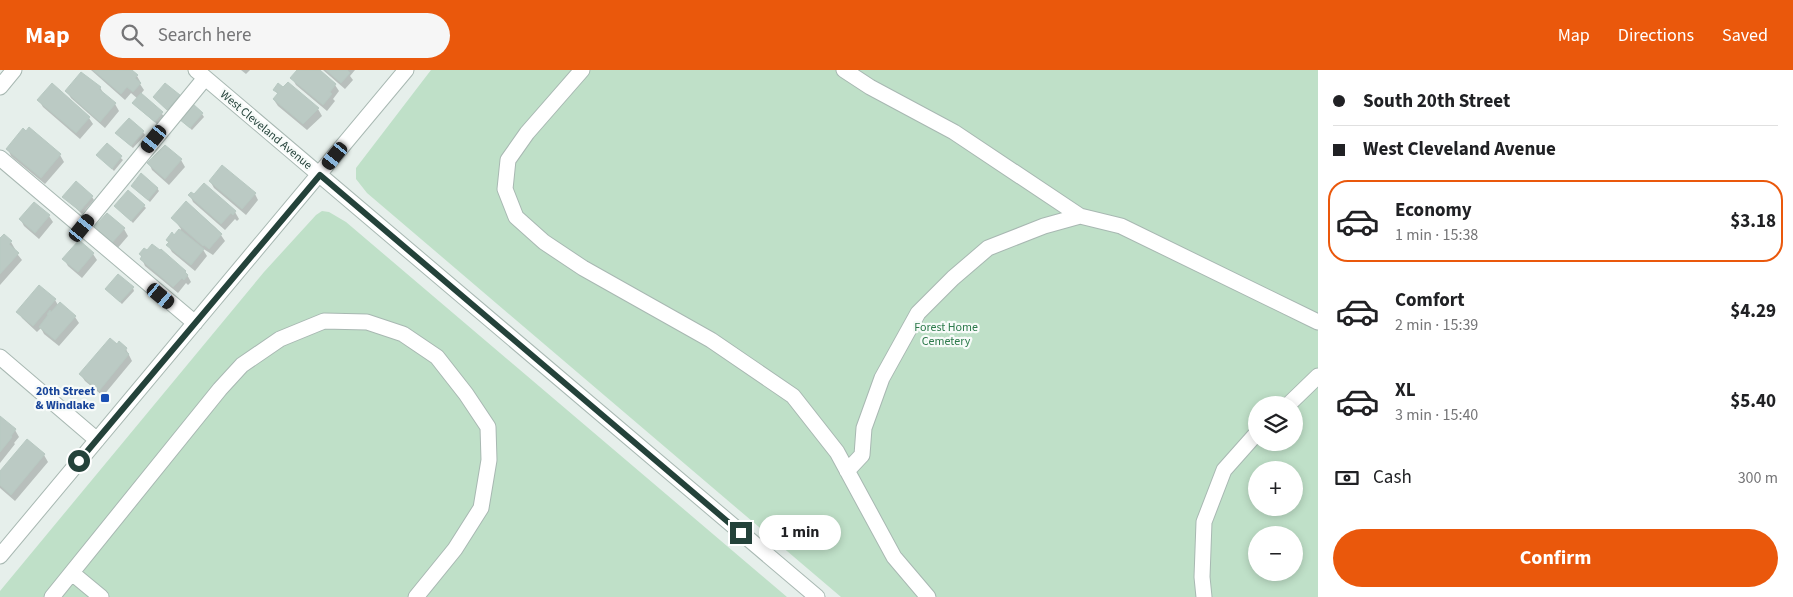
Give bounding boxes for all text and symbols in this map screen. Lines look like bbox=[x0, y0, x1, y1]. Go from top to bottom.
search box bbox=[100, 13, 450, 58]
text: Map bbox=[25, 18, 70, 53]
icon: search bbox=[118, 21, 146, 49]
text: Search here bbox=[158, 22, 251, 49]
text: Map bbox=[1558, 23, 1590, 48]
text: Directions bbox=[1618, 23, 1694, 48]
text: Saved bbox=[1722, 23, 1768, 48]
street label: West Cleveland Avenue bbox=[216, 86, 316, 174]
text: South 20th Street bbox=[1363, 88, 1510, 115]
car bbox=[138, 123, 169, 155]
text: West Cleveland Avenue bbox=[1363, 136, 1556, 163]
car bbox=[319, 140, 350, 172]
text: Economy bbox=[1395, 197, 1472, 224]
icon: car bbox=[1335, 199, 1380, 244]
text: $3.18 bbox=[1730, 208, 1776, 235]
car bbox=[66, 212, 97, 244]
text: 1 min · 15:38 bbox=[1395, 224, 1478, 246]
car bbox=[144, 281, 177, 311]
text: Comfort bbox=[1395, 287, 1465, 314]
icon: car bbox=[1335, 289, 1380, 334]
text: $4.29 bbox=[1730, 298, 1776, 325]
text: 2 min · 15:39 bbox=[1395, 314, 1478, 336]
park label: Forest Home Cemetery bbox=[914, 319, 978, 350]
text: XL bbox=[1395, 377, 1416, 404]
icon: car bbox=[1335, 379, 1380, 424]
place label: 20th Street & Windlake bbox=[36, 383, 95, 414]
text: $5.40 bbox=[1730, 388, 1776, 415]
marker: 20th Street & Windlake bbox=[99, 392, 111, 404]
map controls bbox=[1248, 396, 1303, 581]
button: layers bbox=[1248, 396, 1303, 451]
text: 3 min · 15:40 bbox=[1395, 404, 1478, 426]
route start bbox=[68, 450, 90, 472]
button: + bbox=[1248, 461, 1303, 516]
icon: cash bbox=[1333, 464, 1361, 492]
text: Cash bbox=[1373, 464, 1412, 491]
text: 300 m bbox=[1738, 467, 1778, 489]
callout: 1 min bbox=[758, 516, 841, 550]
text: 1 min bbox=[781, 521, 819, 543]
route end bbox=[730, 522, 752, 544]
button: − bbox=[1248, 526, 1303, 581]
button: Confirm bbox=[1333, 529, 1778, 587]

